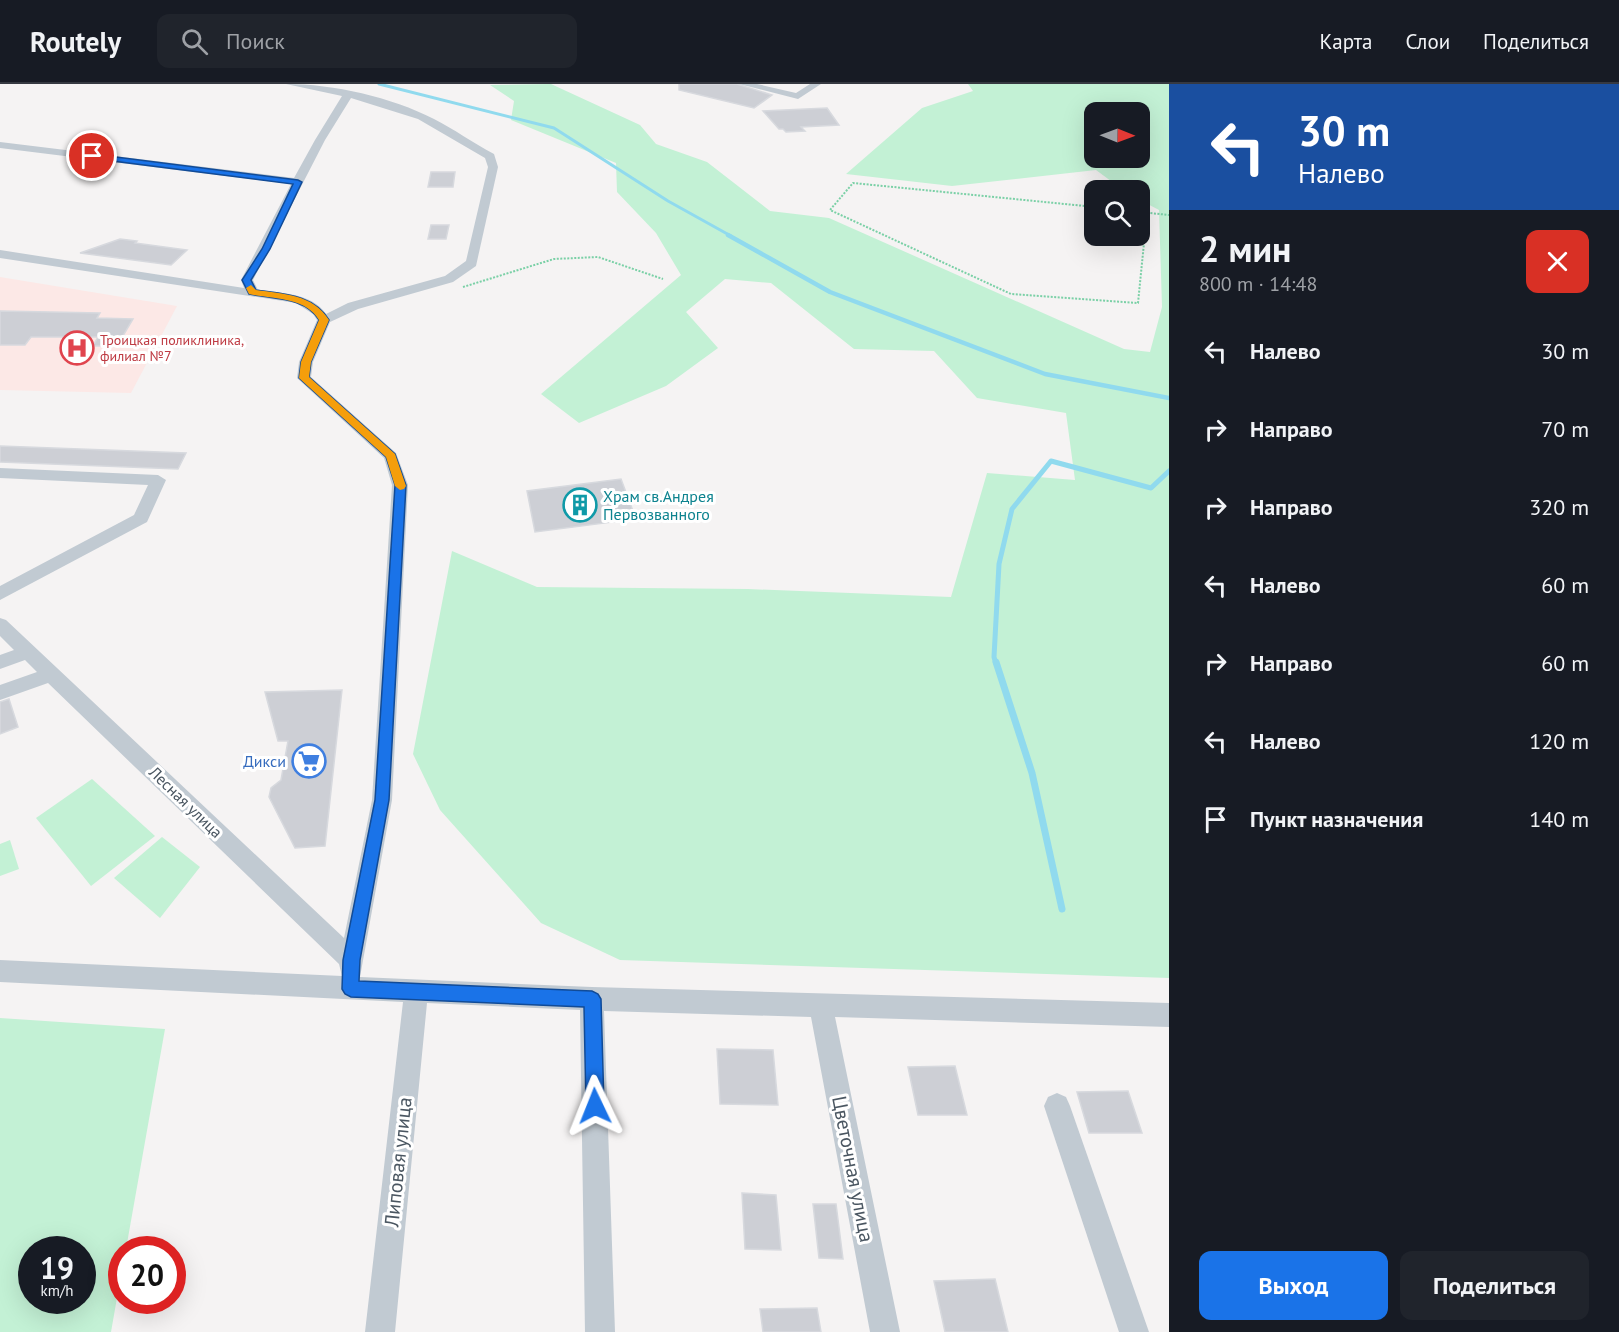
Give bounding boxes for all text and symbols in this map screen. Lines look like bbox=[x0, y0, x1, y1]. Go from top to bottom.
search box bbox=[157, 14, 577, 68]
text: Routely bbox=[30, 23, 121, 60]
icon: search bbox=[178, 25, 211, 58]
text: Поиск bbox=[226, 27, 285, 55]
text: Карта bbox=[1319, 28, 1372, 55]
text: Слои bbox=[1405, 28, 1450, 55]
text: Поделиться bbox=[1483, 28, 1589, 55]
north arrow bbox=[1084, 102, 1150, 168]
map controls bbox=[1084, 102, 1150, 246]
text: 30 m bbox=[1298, 103, 1390, 158]
icon: left bbox=[1199, 108, 1277, 186]
pin bbox=[66, 130, 117, 181]
icon: arrive bbox=[75, 139, 108, 172]
text: Налево bbox=[1298, 156, 1385, 190]
button: search bbox=[1084, 180, 1150, 246]
text: 2 мин bbox=[1199, 225, 1291, 272]
button: close bbox=[1526, 230, 1589, 293]
text: 800 m · 14:48 bbox=[1199, 271, 1317, 297]
hospital icon: Троицкая поликлиника, филиал №7 bbox=[59, 330, 95, 366]
place label: Троицкая поликлиника, филиал №7 bbox=[100, 331, 244, 365]
icon: left bbox=[1199, 335, 1232, 368]
text: Налево bbox=[1250, 337, 1321, 365]
text: 30 m bbox=[1541, 337, 1589, 365]
icon: right bbox=[1199, 413, 1232, 446]
text: Направо bbox=[1250, 415, 1333, 443]
text: 70 m bbox=[1541, 415, 1589, 443]
place label: Храм св.Андрея Первозванного bbox=[603, 486, 714, 524]
building icon: Храм св.Андрея Первозванного bbox=[562, 487, 598, 523]
icon: right bbox=[1199, 491, 1232, 524]
text: Направо bbox=[1250, 493, 1333, 521]
text: 320 m bbox=[1529, 493, 1589, 521]
icon: left bbox=[1199, 569, 1232, 602]
text: Налево bbox=[1250, 571, 1321, 599]
text: 60 m bbox=[1541, 571, 1589, 599]
icon: right bbox=[1199, 647, 1232, 680]
text: Направо bbox=[1250, 649, 1333, 677]
text: 60 m bbox=[1541, 649, 1589, 677]
icon: left bbox=[1199, 725, 1232, 758]
text: Налево bbox=[1250, 727, 1321, 755]
text: 120 m bbox=[1529, 727, 1589, 755]
supermarket icon: Дикси bbox=[291, 743, 327, 779]
place label: Дикси bbox=[243, 751, 286, 771]
street label: Лесная улица bbox=[144, 761, 227, 842]
icon: arrive bbox=[1199, 803, 1232, 836]
text: Пункт назначения bbox=[1250, 805, 1423, 833]
text: 140 m bbox=[1529, 805, 1589, 833]
position arrow bbox=[563, 1074, 627, 1138]
street label: Цветочная улица bbox=[826, 1094, 880, 1244]
street label: Липовая улица bbox=[378, 1096, 418, 1229]
speed limit sign: 20 bbox=[108, 1236, 186, 1314]
text: 19 bbox=[40, 1248, 74, 1287]
button: Выход bbox=[1199, 1251, 1388, 1320]
button: Поделиться bbox=[1400, 1251, 1589, 1320]
text: km/h bbox=[41, 1281, 73, 1300]

